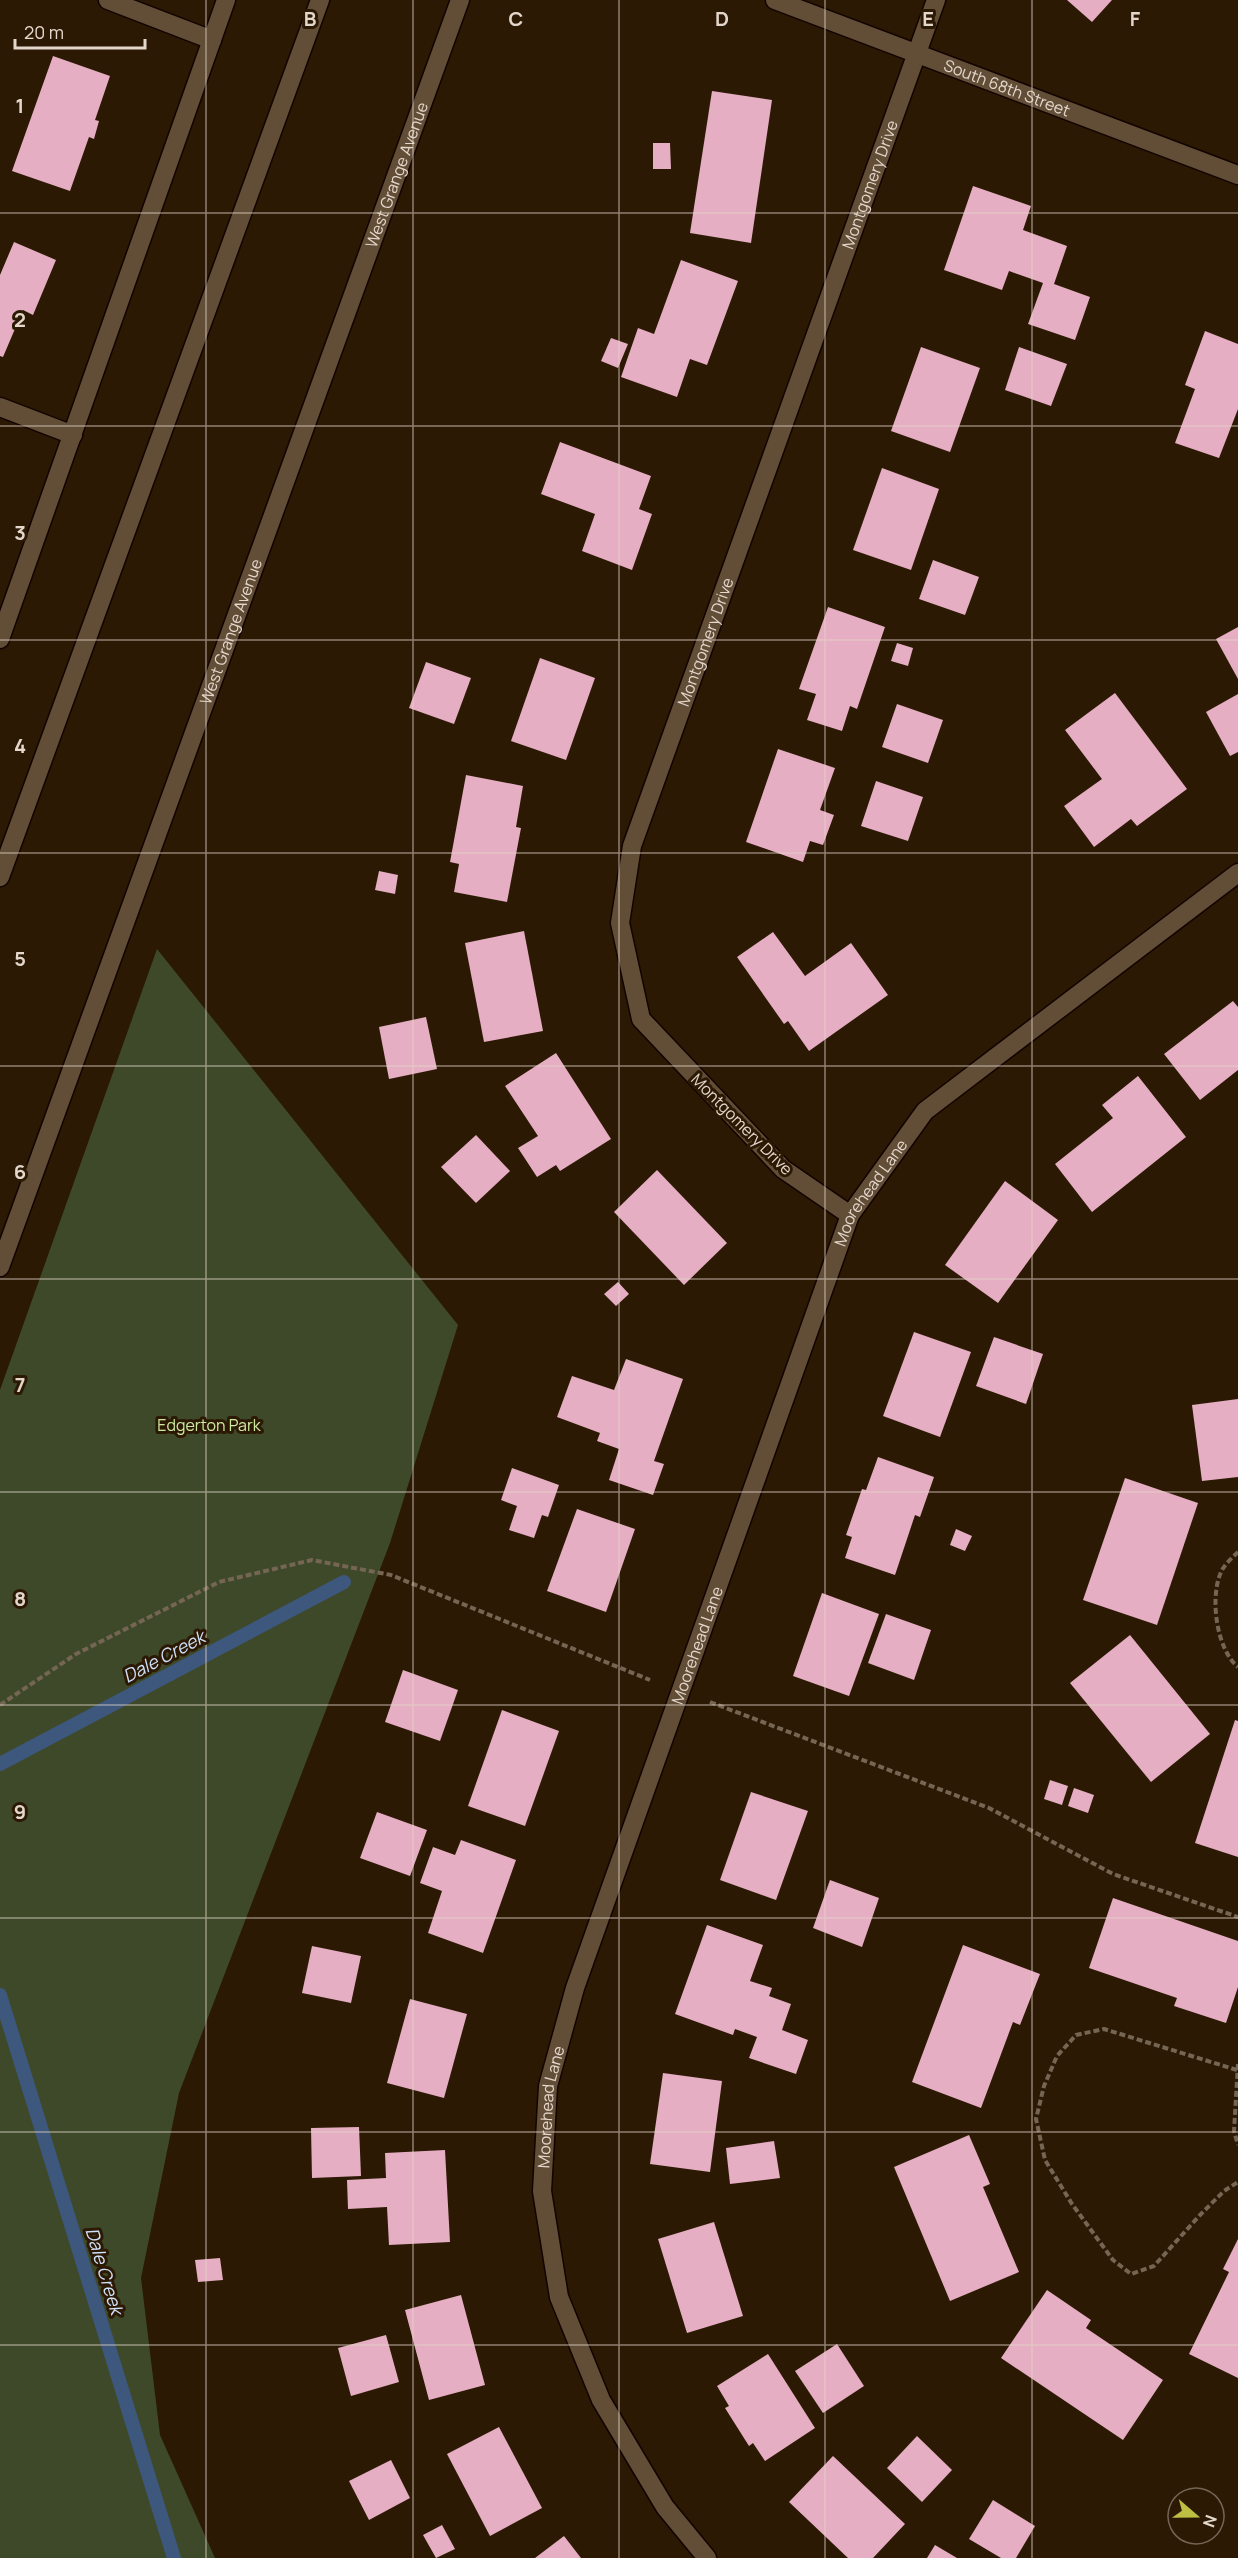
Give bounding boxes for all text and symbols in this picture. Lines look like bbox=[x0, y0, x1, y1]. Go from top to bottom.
text: B bbox=[304, 5, 317, 32]
text: C bbox=[509, 5, 523, 32]
text: D bbox=[715, 5, 729, 32]
text: E bbox=[922, 5, 934, 32]
text: F bbox=[1130, 5, 1141, 32]
scale bar bbox=[15, 12, 146, 50]
text: 20 m bbox=[24, 20, 64, 44]
street label: South 68th Street bbox=[941, 54, 1073, 122]
text: 1 bbox=[16, 92, 24, 119]
street label: West Grange Avenue bbox=[360, 99, 433, 251]
street label: Montgomery Drive bbox=[836, 117, 903, 252]
text: 2 bbox=[14, 306, 26, 333]
text: 3 bbox=[14, 519, 26, 546]
street label: West Grange Avenue bbox=[194, 556, 267, 707]
street label: Montgomery Drive bbox=[672, 574, 739, 709]
text: 4 bbox=[14, 732, 26, 759]
text: 5 bbox=[14, 945, 26, 972]
street label: Montgomery Drive bbox=[686, 1068, 798, 1180]
street label: Moorehead Lane bbox=[829, 1135, 912, 1249]
text: 6 bbox=[14, 1158, 26, 1185]
text: 7 bbox=[15, 1371, 25, 1398]
park label: Edgerton Park bbox=[157, 1414, 262, 1436]
street label: Moorehead Lane bbox=[666, 1583, 728, 1707]
text: 8 bbox=[14, 1585, 26, 1612]
water label: Dale Creek bbox=[118, 1623, 211, 1688]
text: 9 bbox=[14, 1798, 26, 1825]
street label: Moorehead Lane bbox=[532, 2043, 570, 2169]
water label: Dale Creek bbox=[80, 2224, 130, 2320]
north arrow bbox=[1166, 2486, 1226, 2546]
text: N bbox=[1198, 2512, 1222, 2530]

